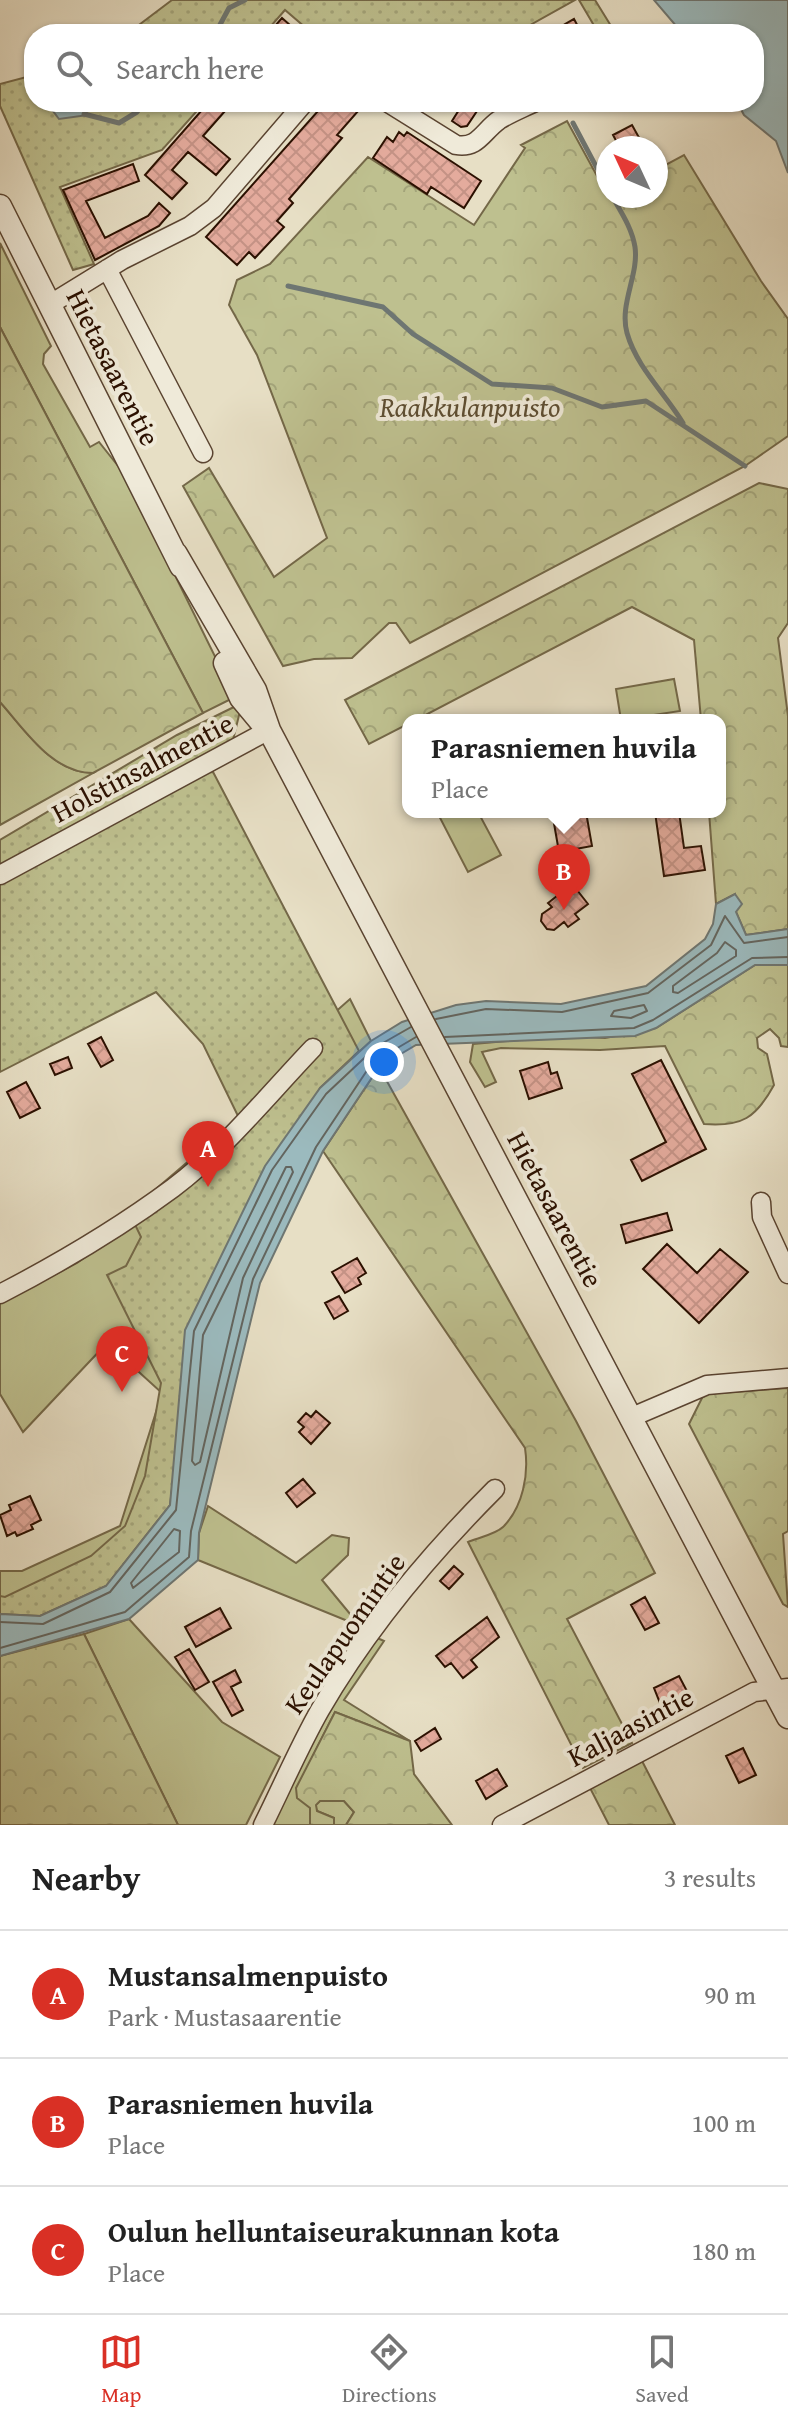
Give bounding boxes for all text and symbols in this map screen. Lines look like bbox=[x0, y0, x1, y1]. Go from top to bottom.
search box bbox=[24, 24, 764, 112]
icon: search bbox=[52, 46, 96, 90]
text: Search here bbox=[116, 46, 264, 90]
north arrow bbox=[596, 136, 668, 208]
street label: Hietasaarentie bbox=[57, 281, 171, 453]
park label: Raakkulanpuisto bbox=[379, 386, 560, 427]
street label: Holstinsalmentie bbox=[44, 702, 240, 832]
popup bbox=[402, 714, 726, 818]
text: Parasniemen huvila bbox=[431, 725, 697, 769]
text: Place bbox=[431, 769, 489, 808]
pin: B bbox=[538, 844, 590, 910]
your location bbox=[364, 1042, 404, 1082]
pin: A bbox=[182, 1121, 234, 1187]
street label: Hietasaarentie bbox=[498, 1124, 614, 1294]
pin: C bbox=[96, 1326, 148, 1392]
street label: Keulapuomintie bbox=[273, 1544, 415, 1722]
street label: Kaljaasintie bbox=[560, 1676, 700, 1776]
text: Nearby bbox=[32, 1853, 141, 1902]
text: 3 results bbox=[664, 1858, 756, 1897]
text: Mustansalmenpuisto bbox=[108, 1953, 388, 1997]
text: A bbox=[50, 1975, 66, 2014]
text: 90 m bbox=[704, 1975, 756, 2014]
text: Park · Mustasaarentie bbox=[108, 1997, 342, 2036]
text: Parasniemen huvila bbox=[108, 2081, 373, 2125]
text: B bbox=[50, 2103, 66, 2142]
text: 100 m bbox=[691, 2103, 756, 2142]
text: Place bbox=[108, 2125, 165, 2164]
text: Oulun helluntaiseurakunnan kota bbox=[108, 2209, 559, 2253]
text: C bbox=[51, 2231, 65, 2270]
text: 180 m bbox=[691, 2231, 756, 2270]
text: Place bbox=[108, 2253, 165, 2292]
tab: Map bbox=[99, 2330, 143, 2410]
tab: Directions bbox=[342, 2330, 437, 2410]
tab: Saved bbox=[635, 2330, 689, 2410]

